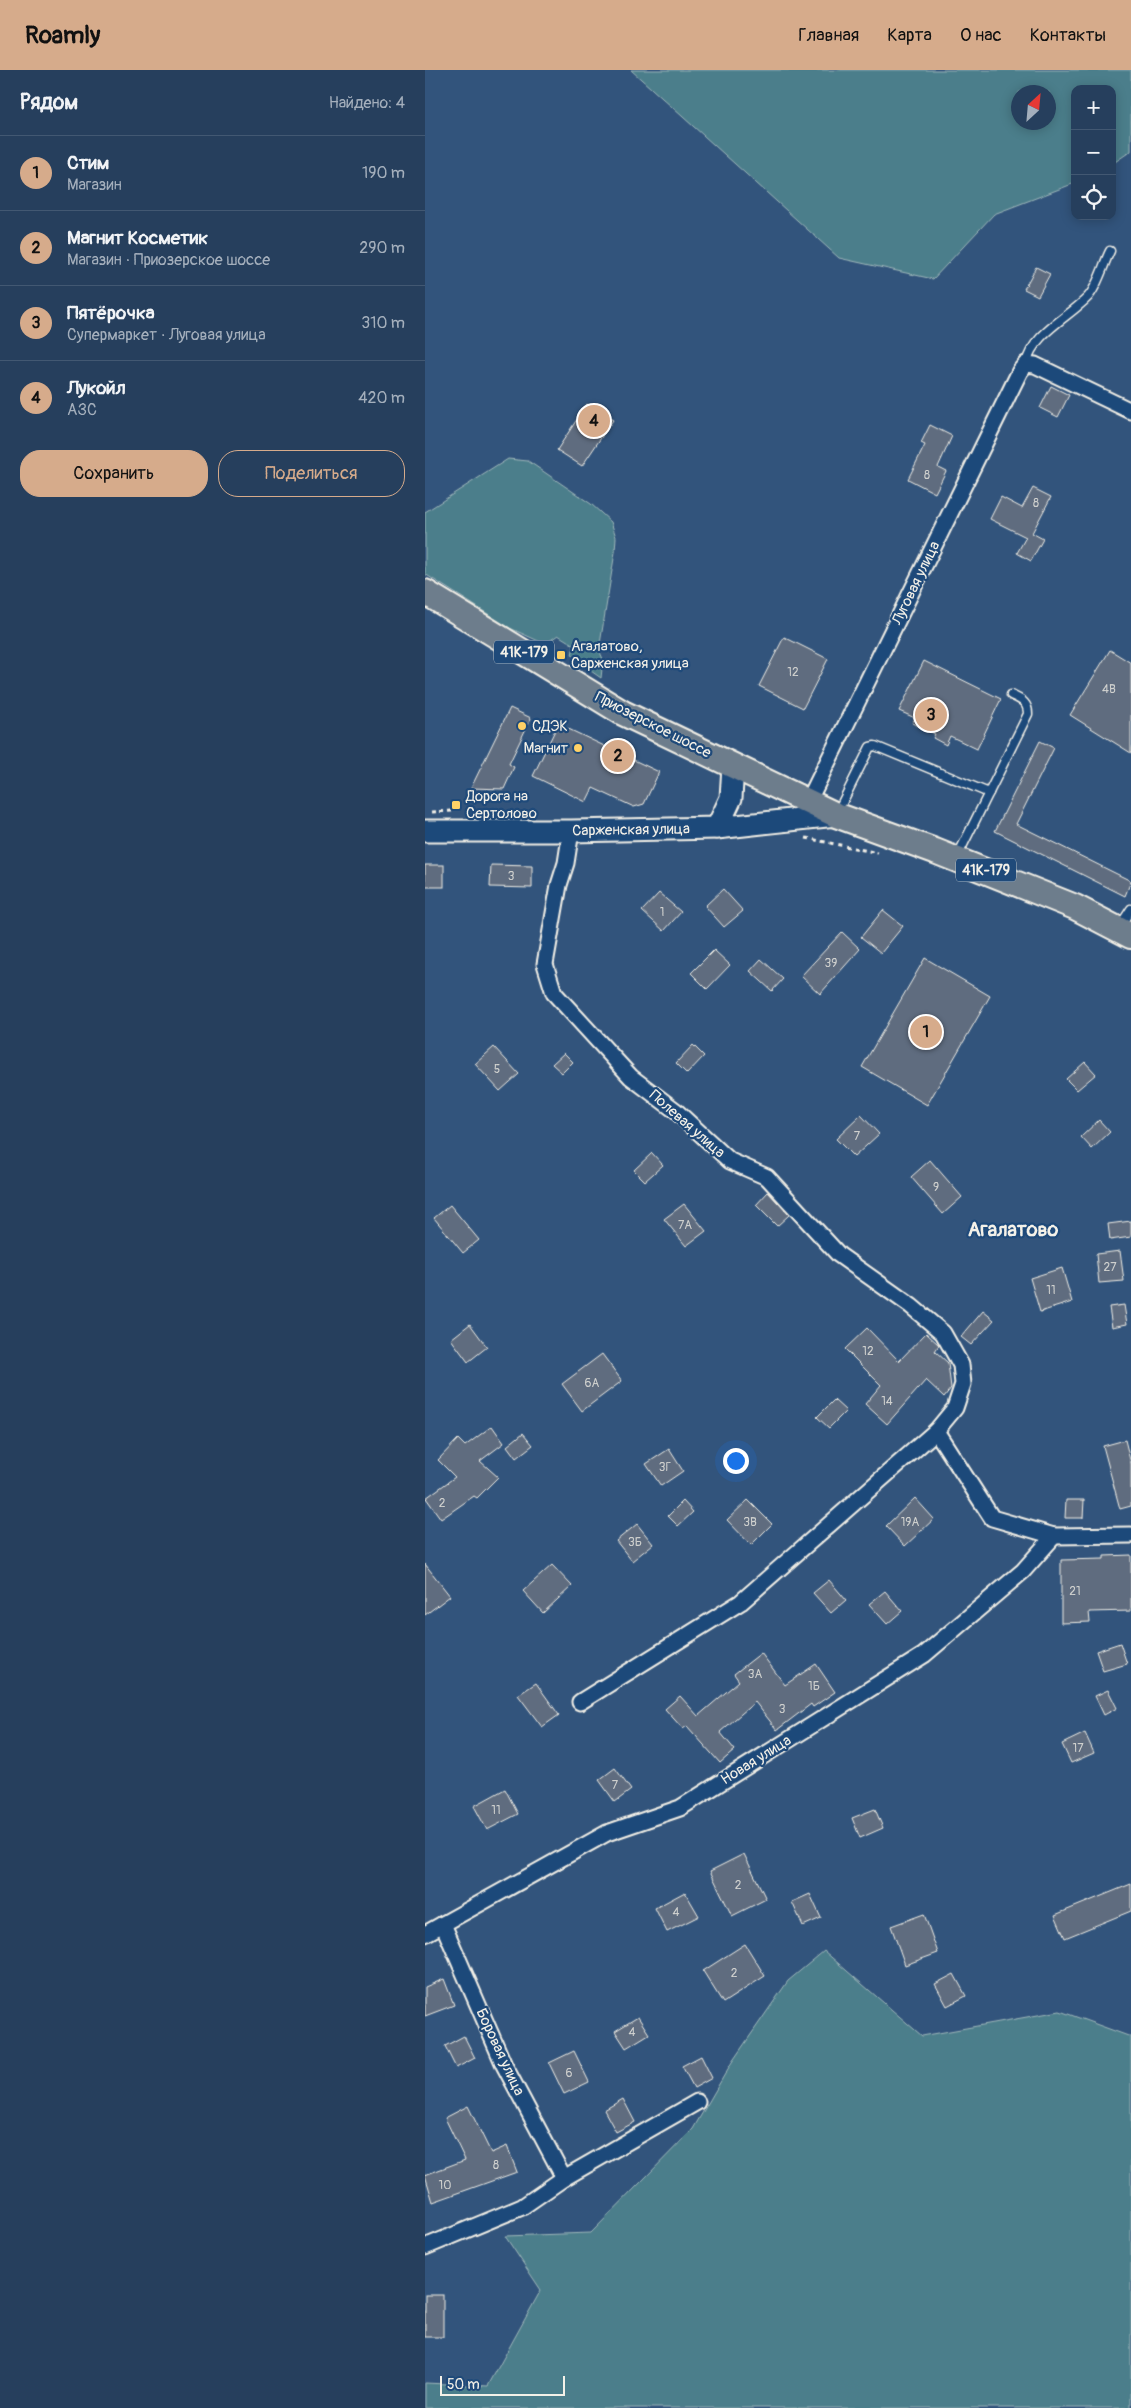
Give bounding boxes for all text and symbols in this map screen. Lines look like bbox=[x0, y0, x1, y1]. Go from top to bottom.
text: Roamly bbox=[25, 21, 100, 50]
text: Главная bbox=[798, 24, 859, 47]
text: Карта bbox=[887, 24, 932, 47]
text: О нас bbox=[960, 24, 1002, 47]
text: Контакты bbox=[1030, 24, 1106, 47]
north arrow bbox=[1011, 85, 1056, 130]
map controls bbox=[1071, 85, 1116, 220]
button: + bbox=[1071, 85, 1116, 130]
text: Рядом bbox=[20, 89, 78, 116]
text: Найдено: 4 bbox=[329, 93, 405, 113]
button: − bbox=[1071, 130, 1116, 175]
text: Стим bbox=[67, 151, 109, 175]
text: 1 bbox=[33, 163, 39, 183]
text: 190 m bbox=[362, 163, 405, 183]
text: Магазин bbox=[67, 175, 122, 195]
button: locate bbox=[1071, 175, 1116, 220]
text: Магнит Косметик bbox=[67, 226, 208, 250]
text: 2 bbox=[32, 238, 40, 258]
text: 290 m bbox=[359, 238, 405, 258]
text: Магазин · Приозерское шоссе bbox=[67, 250, 270, 270]
text: Пятёрочка bbox=[67, 301, 155, 325]
text: 3 bbox=[32, 313, 40, 333]
text: 310 m bbox=[361, 313, 405, 333]
text: Супермаркет · Луговая улица bbox=[67, 325, 266, 345]
text: Лукойл bbox=[67, 376, 126, 400]
text: 4 bbox=[31, 388, 41, 408]
text: 420 m bbox=[358, 388, 405, 408]
text: АЗС bbox=[67, 400, 97, 420]
pin: 4 bbox=[578, 402, 610, 440]
button: Сохранить bbox=[20, 450, 208, 497]
button: Поделиться bbox=[218, 450, 405, 497]
house number: 8 bbox=[924, 468, 930, 483]
house number: 8 bbox=[1033, 496, 1039, 511]
street label: Луговая улица bbox=[887, 538, 944, 629]
place label: Агалатово, Сарженская улица bbox=[571, 637, 689, 673]
road number: 41К-179 bbox=[494, 640, 554, 664]
marker: Агалатово, Сарженская улица bbox=[555, 649, 567, 661]
house number: 12 bbox=[787, 665, 799, 680]
house number: 4В bbox=[1102, 682, 1116, 697]
street label: Приозерское шоссе bbox=[592, 688, 715, 763]
pin: 3 bbox=[915, 696, 947, 734]
place label: СДЭК bbox=[532, 717, 568, 736]
marker: СДЭК bbox=[516, 720, 528, 732]
pin: 2 bbox=[602, 737, 634, 775]
place label: Магнит bbox=[523, 739, 568, 758]
marker: Магнит bbox=[572, 742, 584, 754]
place label: Дорога на Сертолово bbox=[465, 787, 537, 823]
marker: Дорога на Сертолово bbox=[450, 799, 462, 811]
street label: Сарженская улица bbox=[572, 819, 690, 841]
road number: 41К-179 bbox=[956, 858, 1016, 882]
house number: 3 bbox=[508, 869, 515, 884]
house number: 1 bbox=[660, 905, 664, 920]
house number: 39 bbox=[825, 956, 837, 971]
pin: 1 bbox=[910, 1013, 942, 1051]
house number: 5 bbox=[494, 1062, 500, 1077]
street label: Полевая улица bbox=[645, 1086, 729, 1162]
house number: 7 bbox=[854, 1129, 861, 1144]
house number: 9 bbox=[933, 1180, 939, 1195]
district label: Агалатово bbox=[968, 1217, 1058, 1242]
house number: 7А bbox=[678, 1218, 692, 1233]
house number: 27 bbox=[1103, 1260, 1117, 1275]
house number: 11 bbox=[1046, 1283, 1056, 1298]
house number: 12 bbox=[862, 1344, 874, 1359]
house number: 6А bbox=[585, 1376, 600, 1391]
house number: 14 bbox=[881, 1394, 893, 1409]
your location bbox=[723, 1448, 749, 1474]
house number: 3Г bbox=[659, 1460, 671, 1475]
house number: 2 bbox=[439, 1496, 446, 1511]
house number: 3В bbox=[743, 1515, 757, 1530]
house number: 19А bbox=[901, 1515, 920, 1530]
house number: 3Б bbox=[628, 1535, 642, 1550]
house number: 21 bbox=[1069, 1584, 1081, 1599]
house number: 3А bbox=[748, 1667, 762, 1682]
house number: 1Б bbox=[808, 1679, 820, 1694]
house number: 3 bbox=[779, 1702, 786, 1717]
street label: Новая улица bbox=[717, 1731, 795, 1789]
house number: 17 bbox=[1072, 1741, 1084, 1756]
house number: 7 bbox=[612, 1778, 619, 1793]
house number: 11 bbox=[491, 1803, 501, 1818]
house number: 2 bbox=[735, 1878, 742, 1893]
house number: 4 bbox=[673, 1905, 680, 1920]
house number: 2 bbox=[731, 1966, 738, 1981]
street label: Боровая улица bbox=[471, 2005, 529, 2099]
house number: 4 bbox=[629, 2025, 636, 2040]
house number: 6 bbox=[566, 2066, 573, 2081]
house number: 8 bbox=[493, 2158, 499, 2173]
house number: 10 bbox=[439, 2178, 451, 2193]
scale bar bbox=[440, 2373, 565, 2396]
text: 50 m bbox=[447, 2376, 480, 2393]

